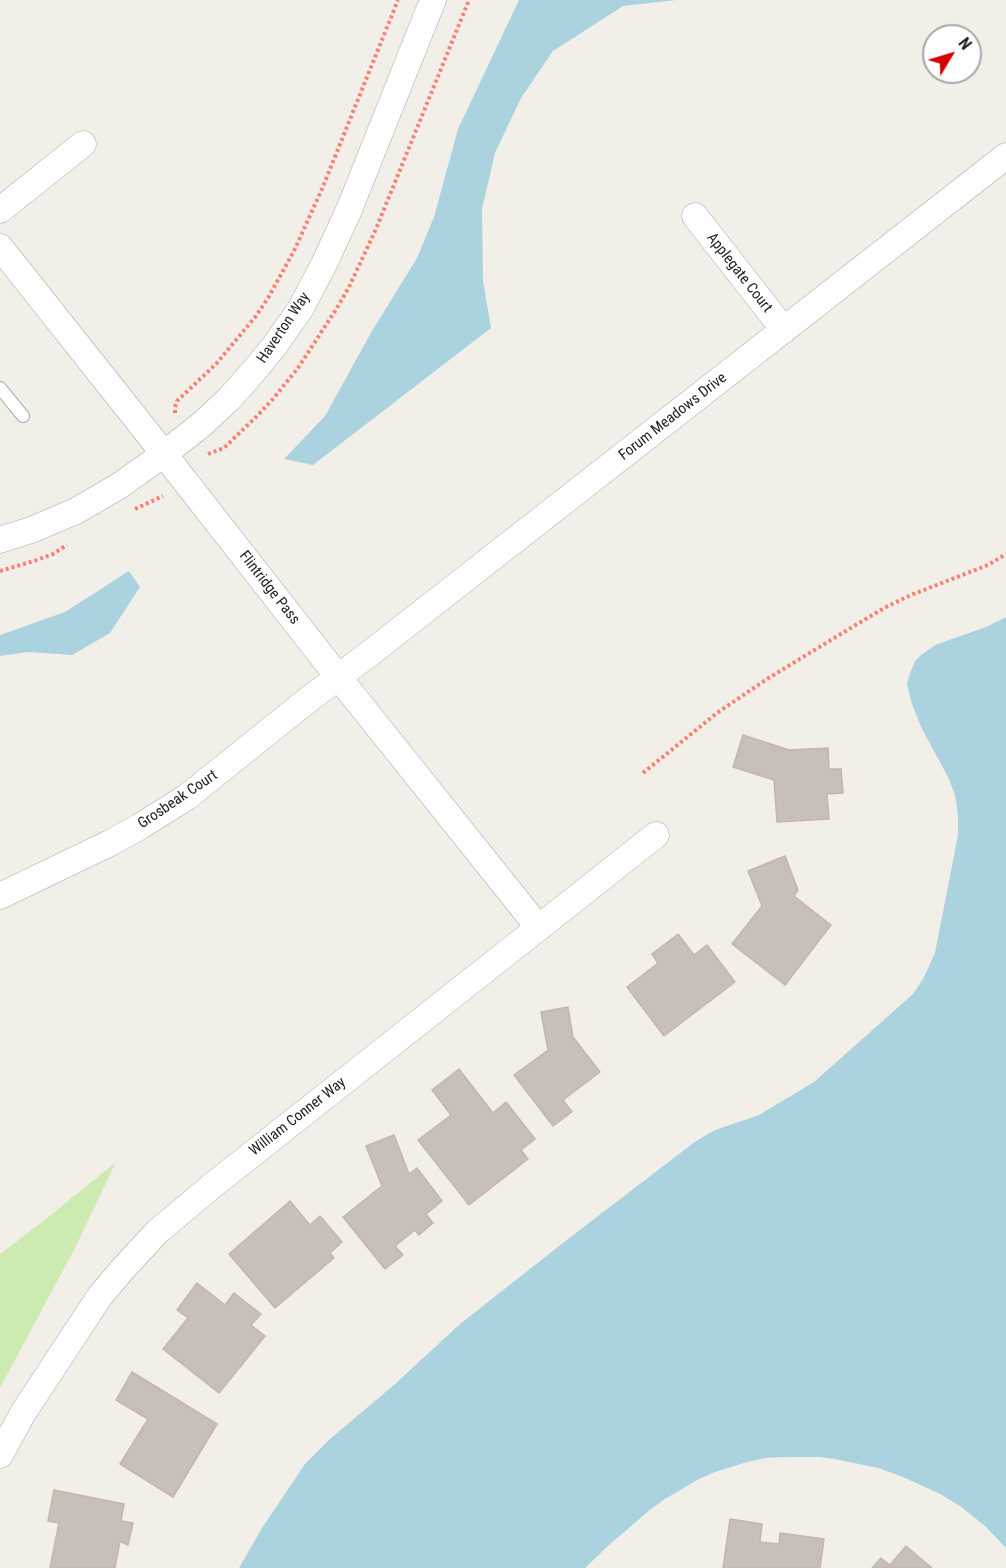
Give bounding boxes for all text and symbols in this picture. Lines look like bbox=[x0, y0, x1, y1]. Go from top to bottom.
north arrow bbox=[922, 24, 982, 84]
text: N bbox=[954, 34, 975, 54]
street label: Applegate Court bbox=[702, 230, 776, 316]
street label: Haverton Way bbox=[254, 289, 314, 367]
street label: Forum Meadows Drive bbox=[616, 369, 730, 465]
street label: Flintridge Pass bbox=[235, 548, 303, 628]
street label: Grosbeak Court bbox=[135, 767, 221, 833]
street label: William Conner Way bbox=[246, 1074, 350, 1160]

